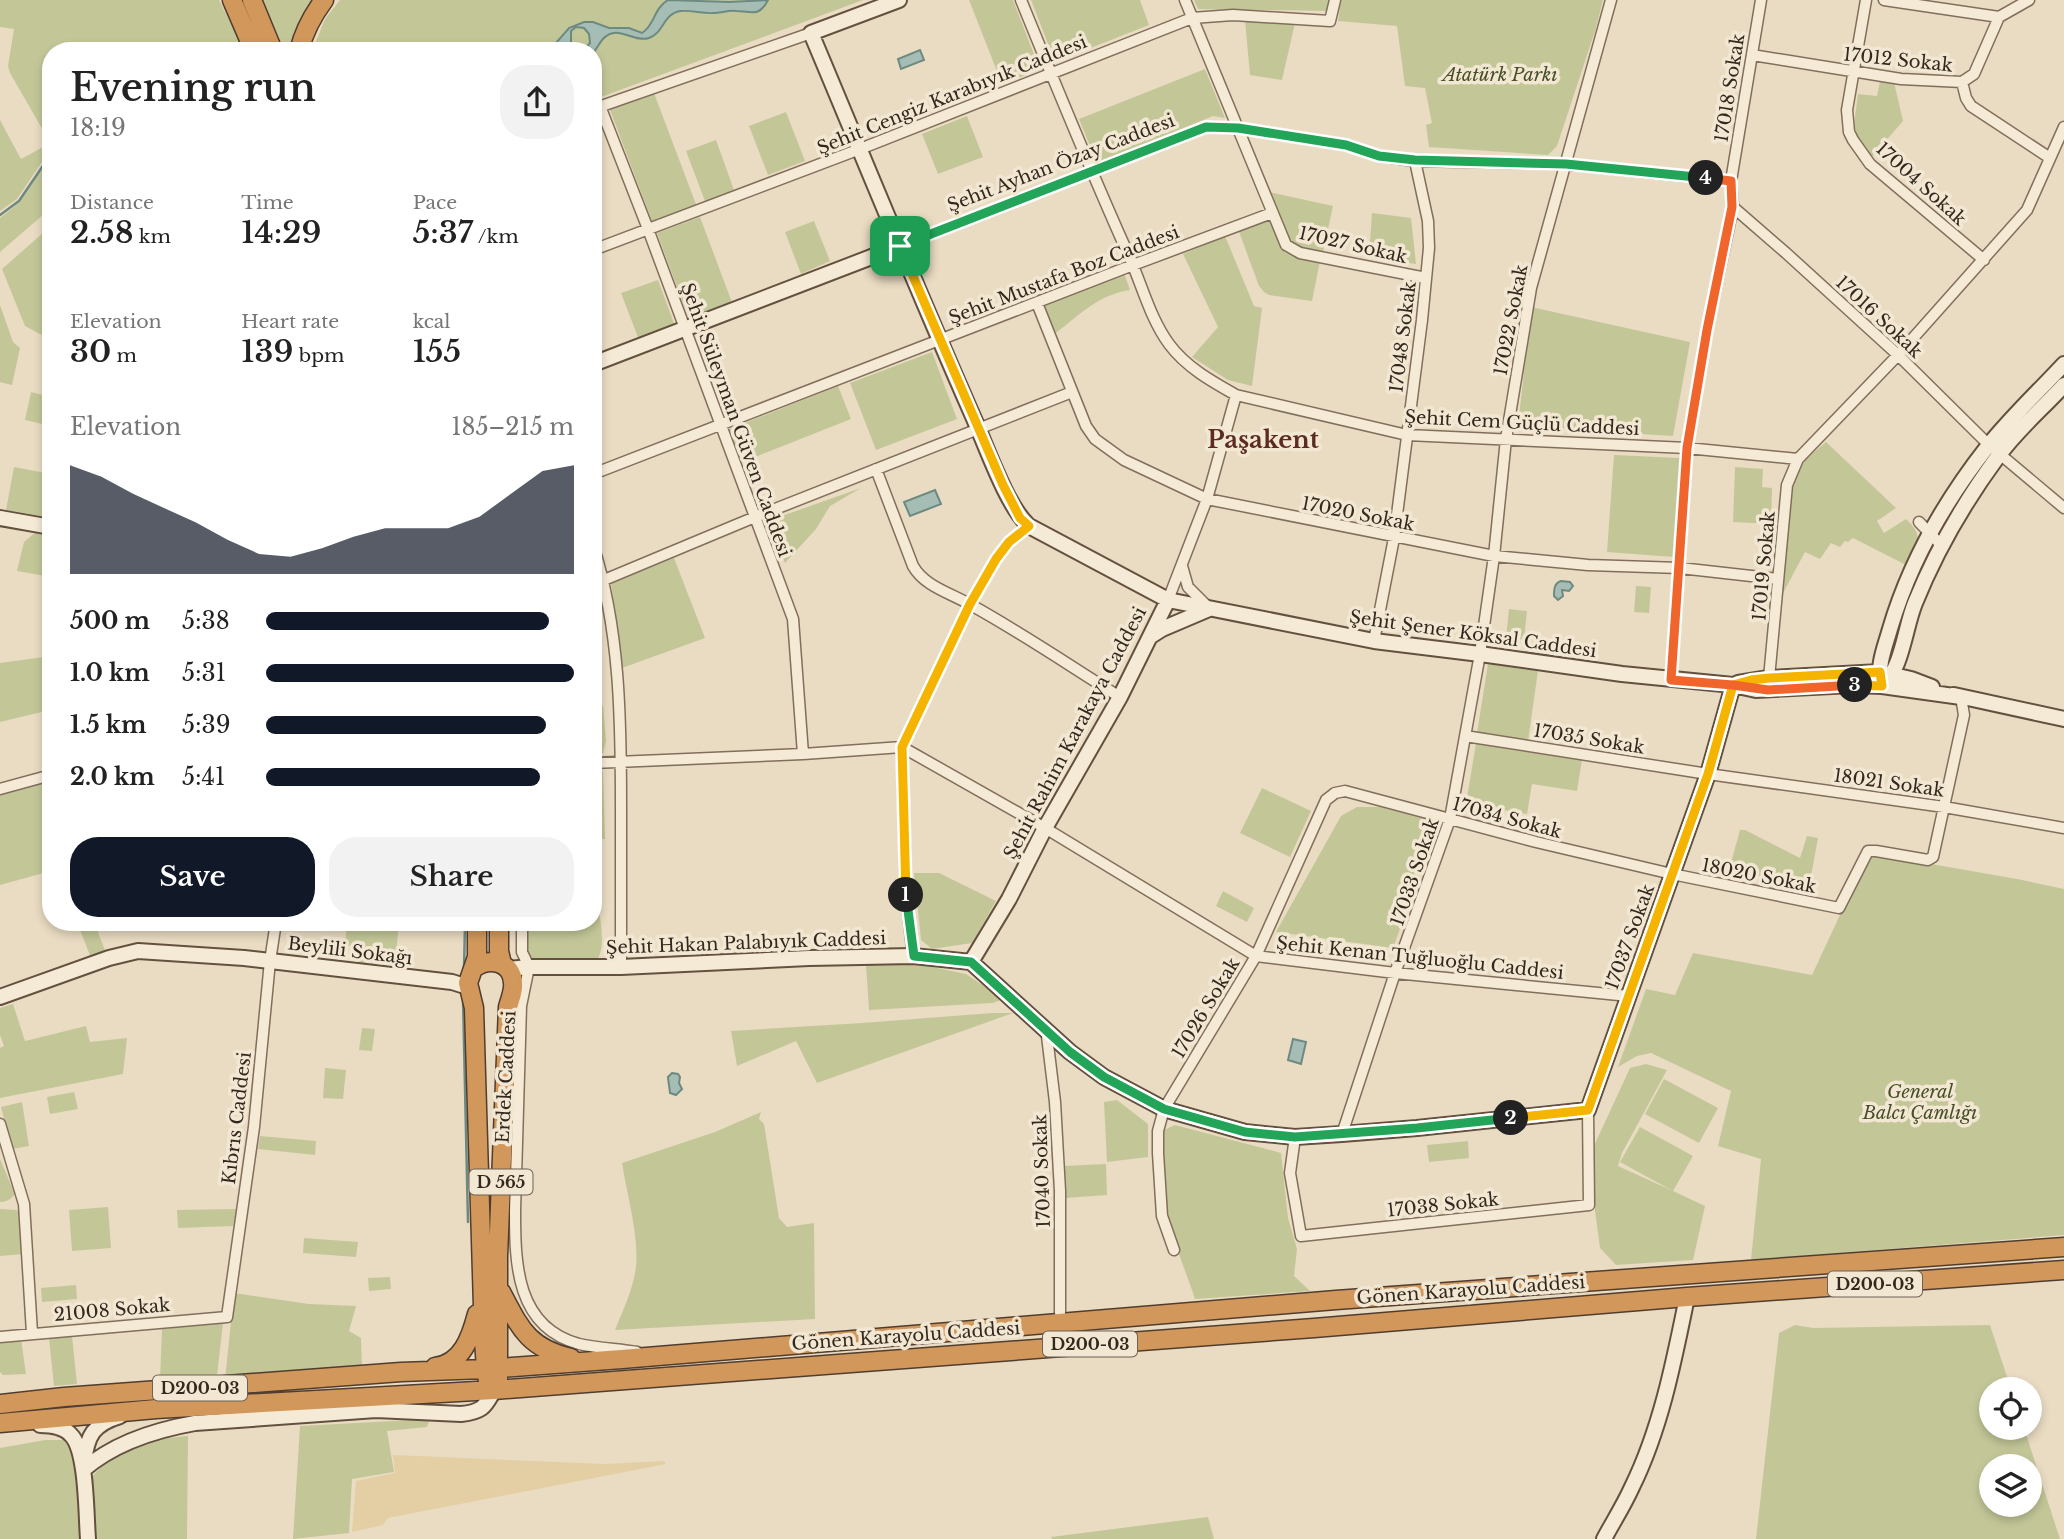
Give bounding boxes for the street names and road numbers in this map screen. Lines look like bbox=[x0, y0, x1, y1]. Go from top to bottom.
street label: Şehit Cengiz Karabıyık Caddesi bbox=[814, 31, 1090, 159]
street label: 17018 Sokak bbox=[1711, 32, 1749, 144]
street label: 17012 Sokak bbox=[1842, 43, 1954, 77]
street label: Şehit Ayhan Özay Caddesi bbox=[944, 108, 1178, 217]
street label: 17004 Sokak bbox=[1871, 138, 1971, 230]
street label: Şehit Mustafa Boz Caddesi bbox=[946, 221, 1182, 329]
street label: 17027 Sokak bbox=[1297, 222, 1409, 268]
street label: 17022 Sokak bbox=[1489, 263, 1533, 377]
street label: 17016 Sokak bbox=[1831, 271, 1927, 363]
street label: Şehit Süleyman Güven Caddesi bbox=[676, 280, 796, 560]
street label: 17048 Sokak bbox=[1385, 280, 1421, 394]
street label: Şehit Cem Güçlü Caddesi bbox=[1404, 406, 1640, 440]
street label: 17020 Sokak bbox=[1300, 492, 1416, 536]
street label: 17019 Sokak bbox=[1748, 510, 1780, 622]
street label: Şehit Rahim Karakaya Caddesi bbox=[999, 603, 1151, 863]
street label: Şehit Şener Köksal Caddesi bbox=[1348, 606, 1598, 662]
street label: 17035 Sokak bbox=[1532, 719, 1646, 759]
street label: 18021 Sokak bbox=[1832, 764, 1946, 802]
street label: 17034 Sokak bbox=[1450, 793, 1564, 843]
street label: 17033 Sokak bbox=[1386, 815, 1444, 929]
street label: 18020 Sokak bbox=[1700, 854, 1818, 898]
street label: 17037 Sokak bbox=[1601, 881, 1659, 993]
street label: Şehit Hakan Palabıyık Caddesi bbox=[605, 927, 887, 959]
street label: Beylili Sokağı bbox=[286, 932, 414, 970]
street label: Şehit Kenan Tuğluoğlu Caddesi bbox=[1275, 932, 1565, 984]
street label: 17026 Sokak bbox=[1167, 954, 1245, 1062]
street label: Erdek Caddesi bbox=[492, 1010, 520, 1144]
street label: Kıbrıs Caddesi bbox=[218, 1050, 256, 1186]
street label: 17040 Sokak bbox=[1029, 1114, 1055, 1228]
road number: D 565 bbox=[470, 1170, 532, 1194]
street label: 17038 Sokak bbox=[1386, 1188, 1500, 1222]
street label: Gönen Karayolu Caddesi bbox=[1356, 1271, 1586, 1309]
road number: D200-03 bbox=[1828, 1272, 1922, 1296]
street label: 21008 Sokak bbox=[53, 1294, 171, 1326]
street label: Gönen Karayolu Caddesi bbox=[791, 1317, 1021, 1355]
road number: D200-03 bbox=[1043, 1332, 1137, 1356]
road number: D200-03 bbox=[153, 1376, 247, 1400]

